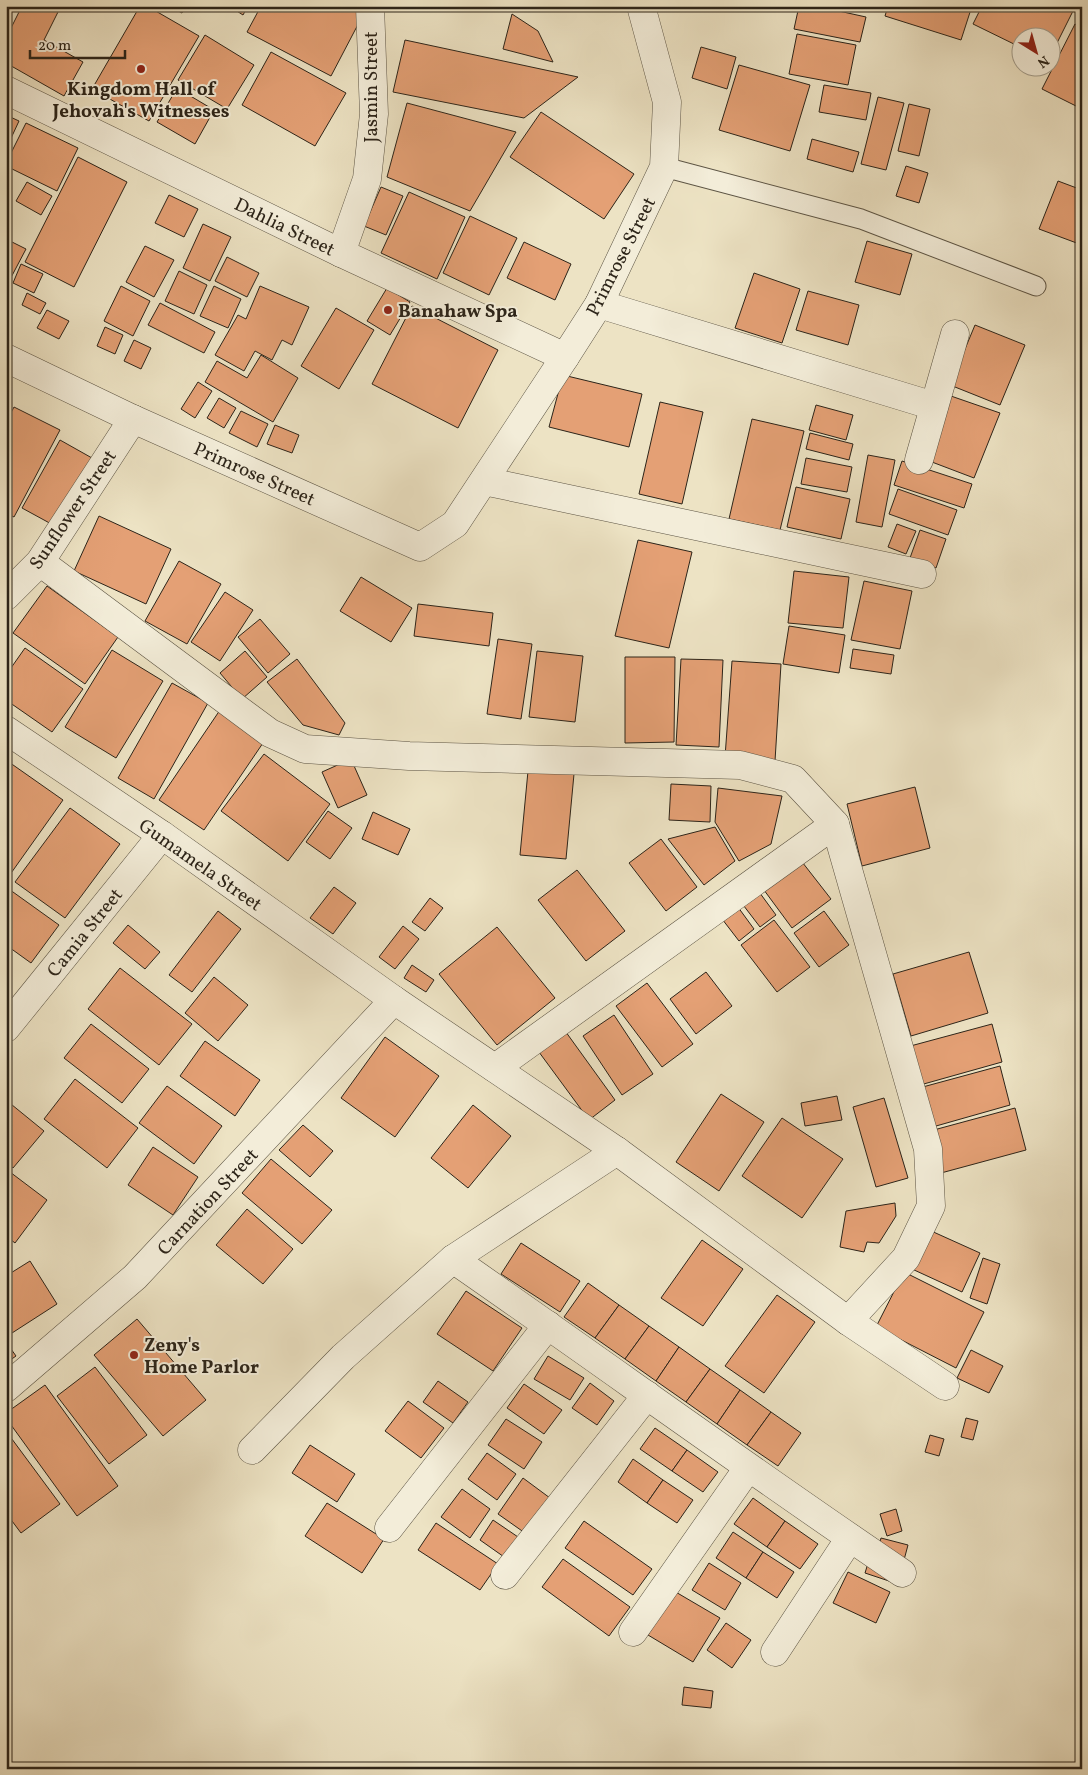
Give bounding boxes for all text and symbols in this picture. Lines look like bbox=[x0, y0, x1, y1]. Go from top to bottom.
scale bar bbox=[30, 28, 125, 60]
north arrow bbox=[1010, 28, 1060, 78]
street label: Jasmin Street bbox=[359, 31, 385, 143]
text: 20 m bbox=[38, 36, 71, 57]
text: N bbox=[1033, 51, 1053, 72]
marker: Kingdom Hall of Jehovah's Witnesses bbox=[135, 63, 147, 75]
place label: Kingdom Hall of Jehovah's Witnesses bbox=[51, 77, 230, 125]
street label: Dahlia Street bbox=[229, 192, 339, 264]
street label: Primrose Street bbox=[581, 193, 663, 321]
place label: Banahaw Spa bbox=[398, 299, 518, 325]
marker: Banahaw Spa bbox=[382, 304, 394, 316]
street label: Primrose Street bbox=[189, 436, 319, 513]
street label: Sunflower Street bbox=[24, 445, 124, 575]
street label: Gumamela Street bbox=[133, 813, 267, 918]
street label: Camia Street bbox=[42, 883, 130, 983]
street label: Carnation Street bbox=[152, 1143, 265, 1262]
place label: Zeny's Home Parlor bbox=[144, 1333, 259, 1381]
marker: Zeny's Home Parlor bbox=[128, 1349, 140, 1361]

